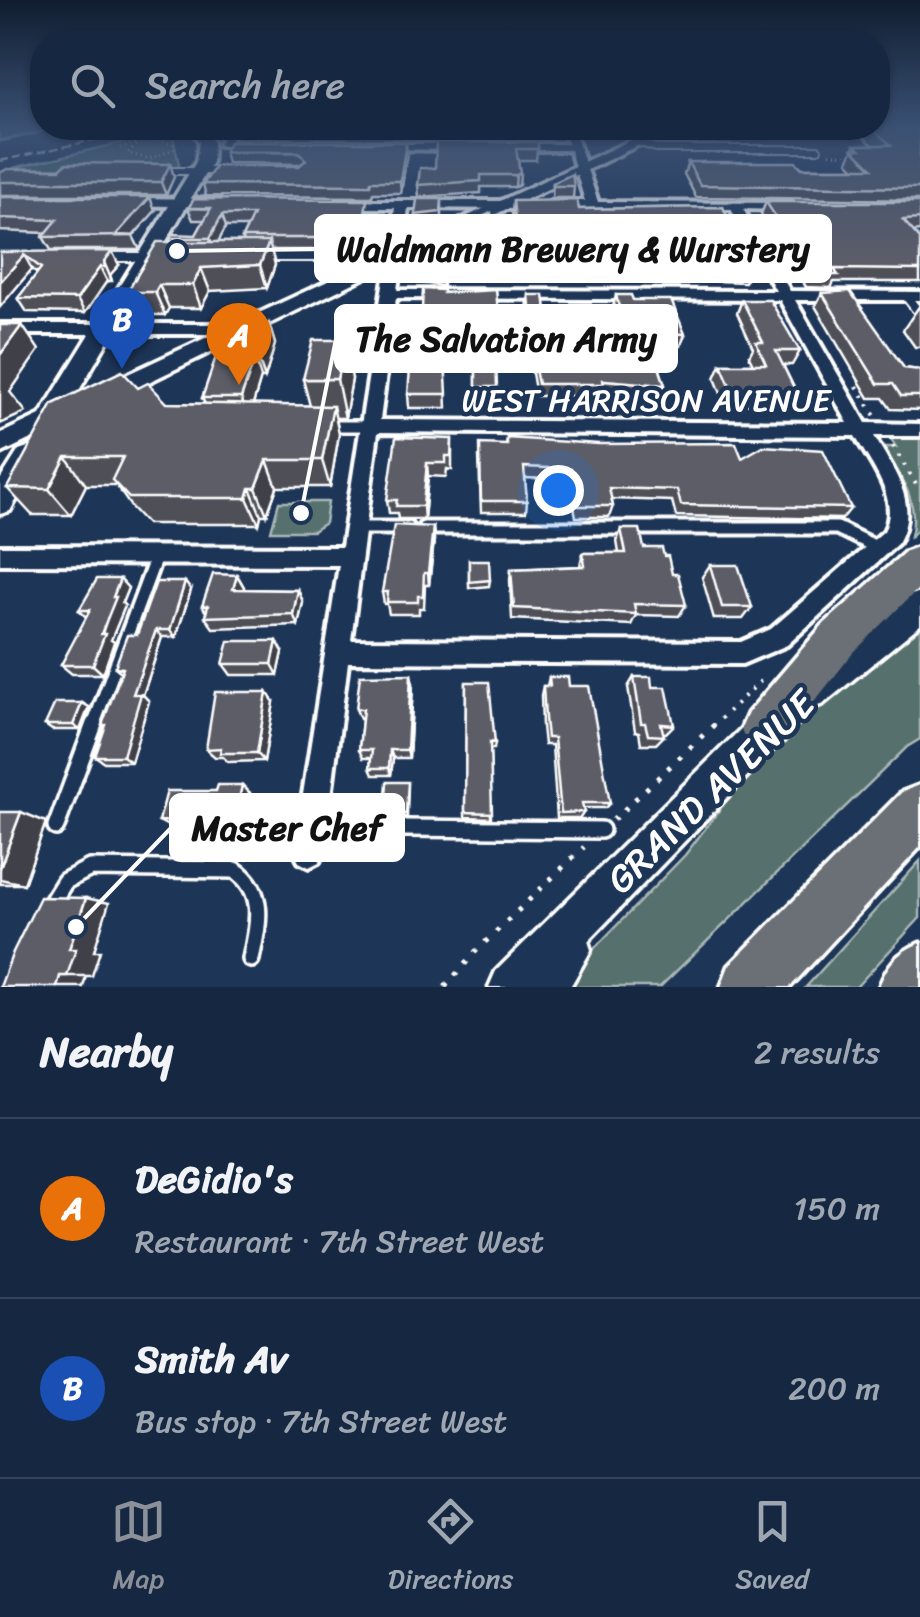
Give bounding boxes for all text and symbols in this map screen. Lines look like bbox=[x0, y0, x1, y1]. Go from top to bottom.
search box bbox=[30, 30, 890, 140]
text: Search here bbox=[145, 52, 345, 119]
icon: search bbox=[65, 58, 120, 113]
callout: Waldmann Brewery & Wurstery bbox=[316, 216, 830, 281]
text: Waldmann Brewery & Wurstery bbox=[336, 218, 810, 280]
pin: B bbox=[90, 286, 154, 369]
pin: A bbox=[206, 302, 272, 385]
callout: The Salvation Army bbox=[336, 306, 676, 371]
text: The Salvation Army bbox=[355, 308, 657, 370]
street label: WEST HARRISON AVENUE bbox=[462, 372, 833, 429]
your location bbox=[533, 465, 584, 516]
street label: GRAND AVENUE bbox=[590, 672, 834, 911]
callout: Master Chef bbox=[171, 795, 403, 860]
text: Master Chef bbox=[190, 797, 387, 859]
text: Nearby bbox=[40, 1015, 173, 1089]
text: 2 results bbox=[754, 1024, 880, 1081]
text: DeGidio's bbox=[135, 1146, 293, 1213]
text: A bbox=[62, 1180, 83, 1237]
text: 150 m bbox=[794, 1180, 880, 1237]
text: Restaurant · 7th Street West bbox=[135, 1213, 544, 1270]
text: Smith Av bbox=[135, 1326, 288, 1393]
text: B bbox=[62, 1360, 83, 1417]
text: 200 m bbox=[788, 1360, 880, 1417]
text: Bus stop · 7th Street West bbox=[135, 1393, 507, 1450]
tab: Map bbox=[111, 1494, 166, 1603]
tab: Directions bbox=[388, 1494, 513, 1603]
tab: Saved bbox=[735, 1494, 809, 1603]

